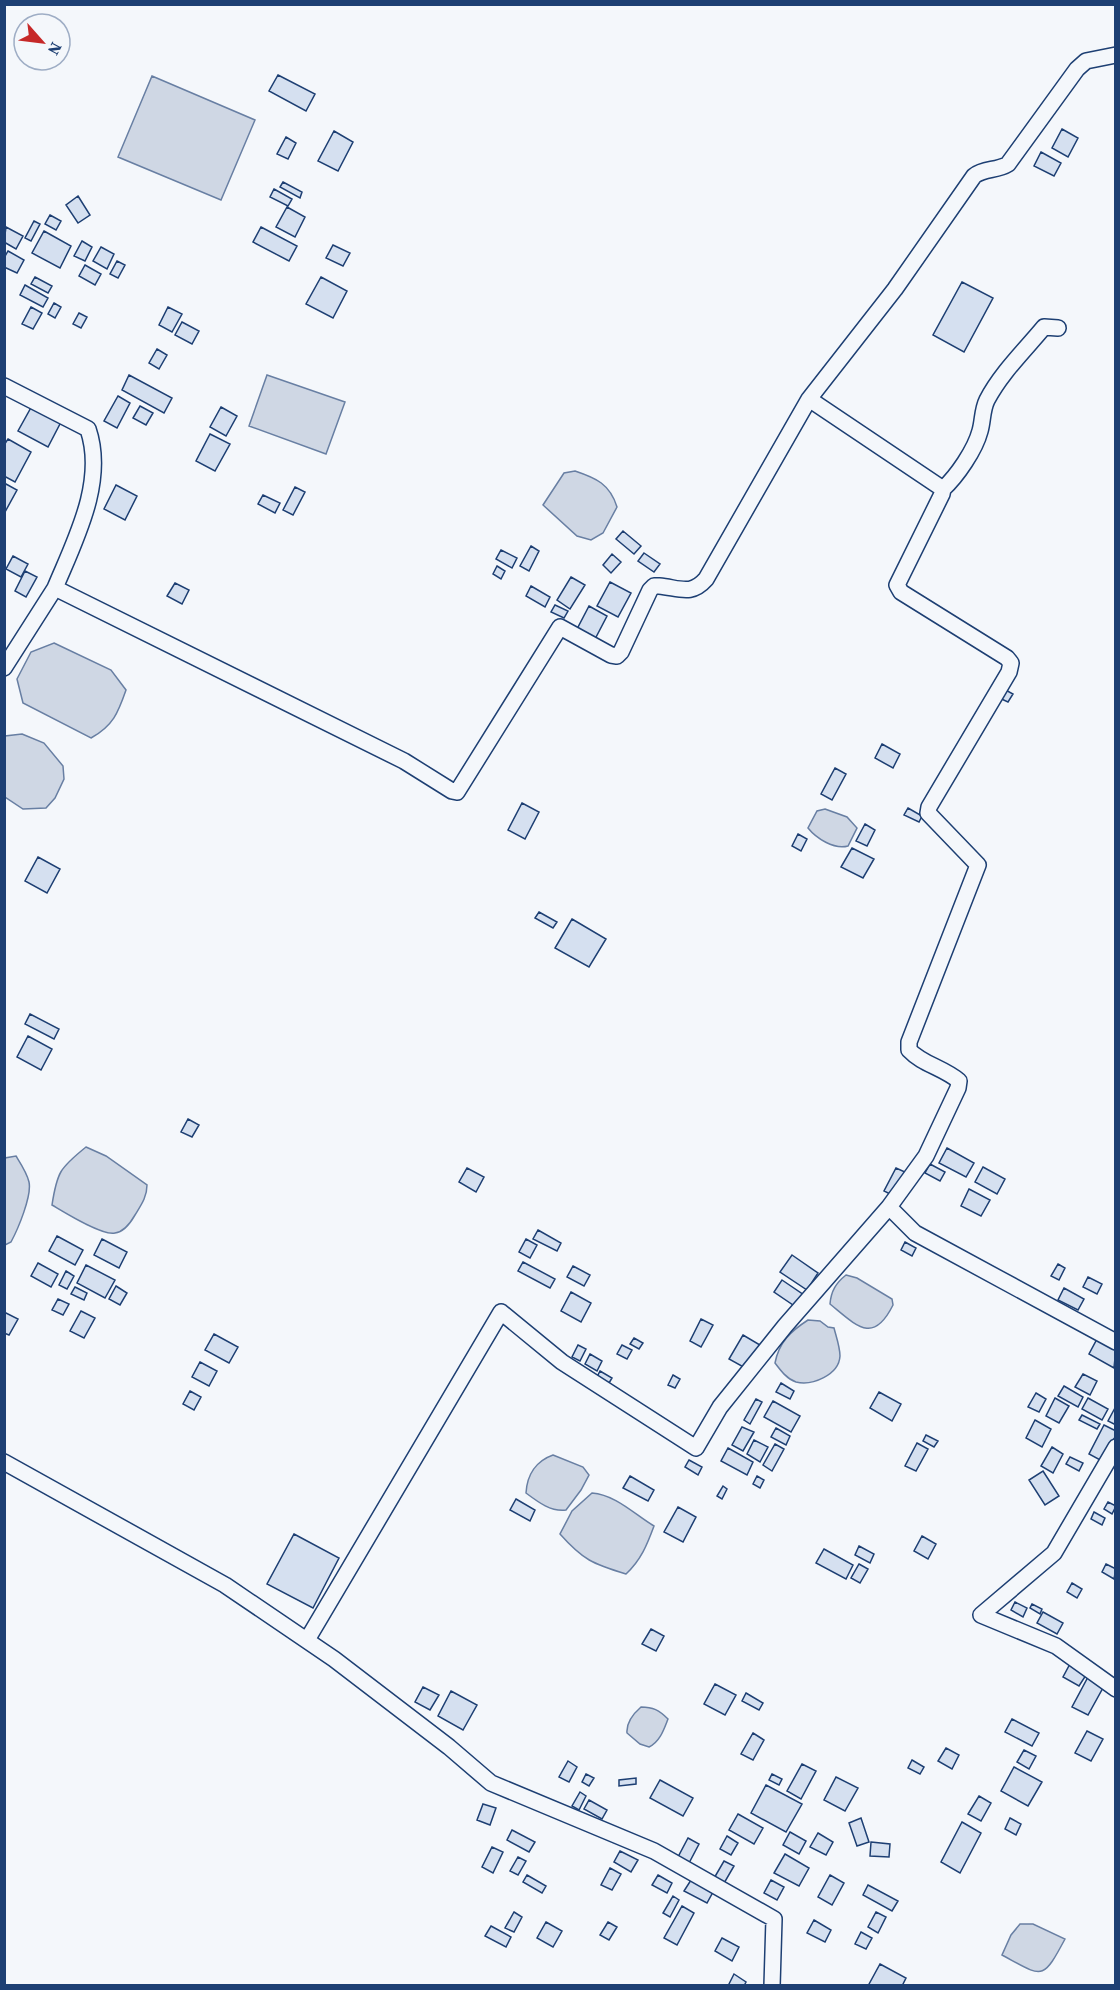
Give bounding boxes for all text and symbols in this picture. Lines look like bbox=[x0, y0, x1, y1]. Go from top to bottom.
north arrow bbox=[12, 12, 72, 72]
text: N bbox=[43, 39, 68, 60]

